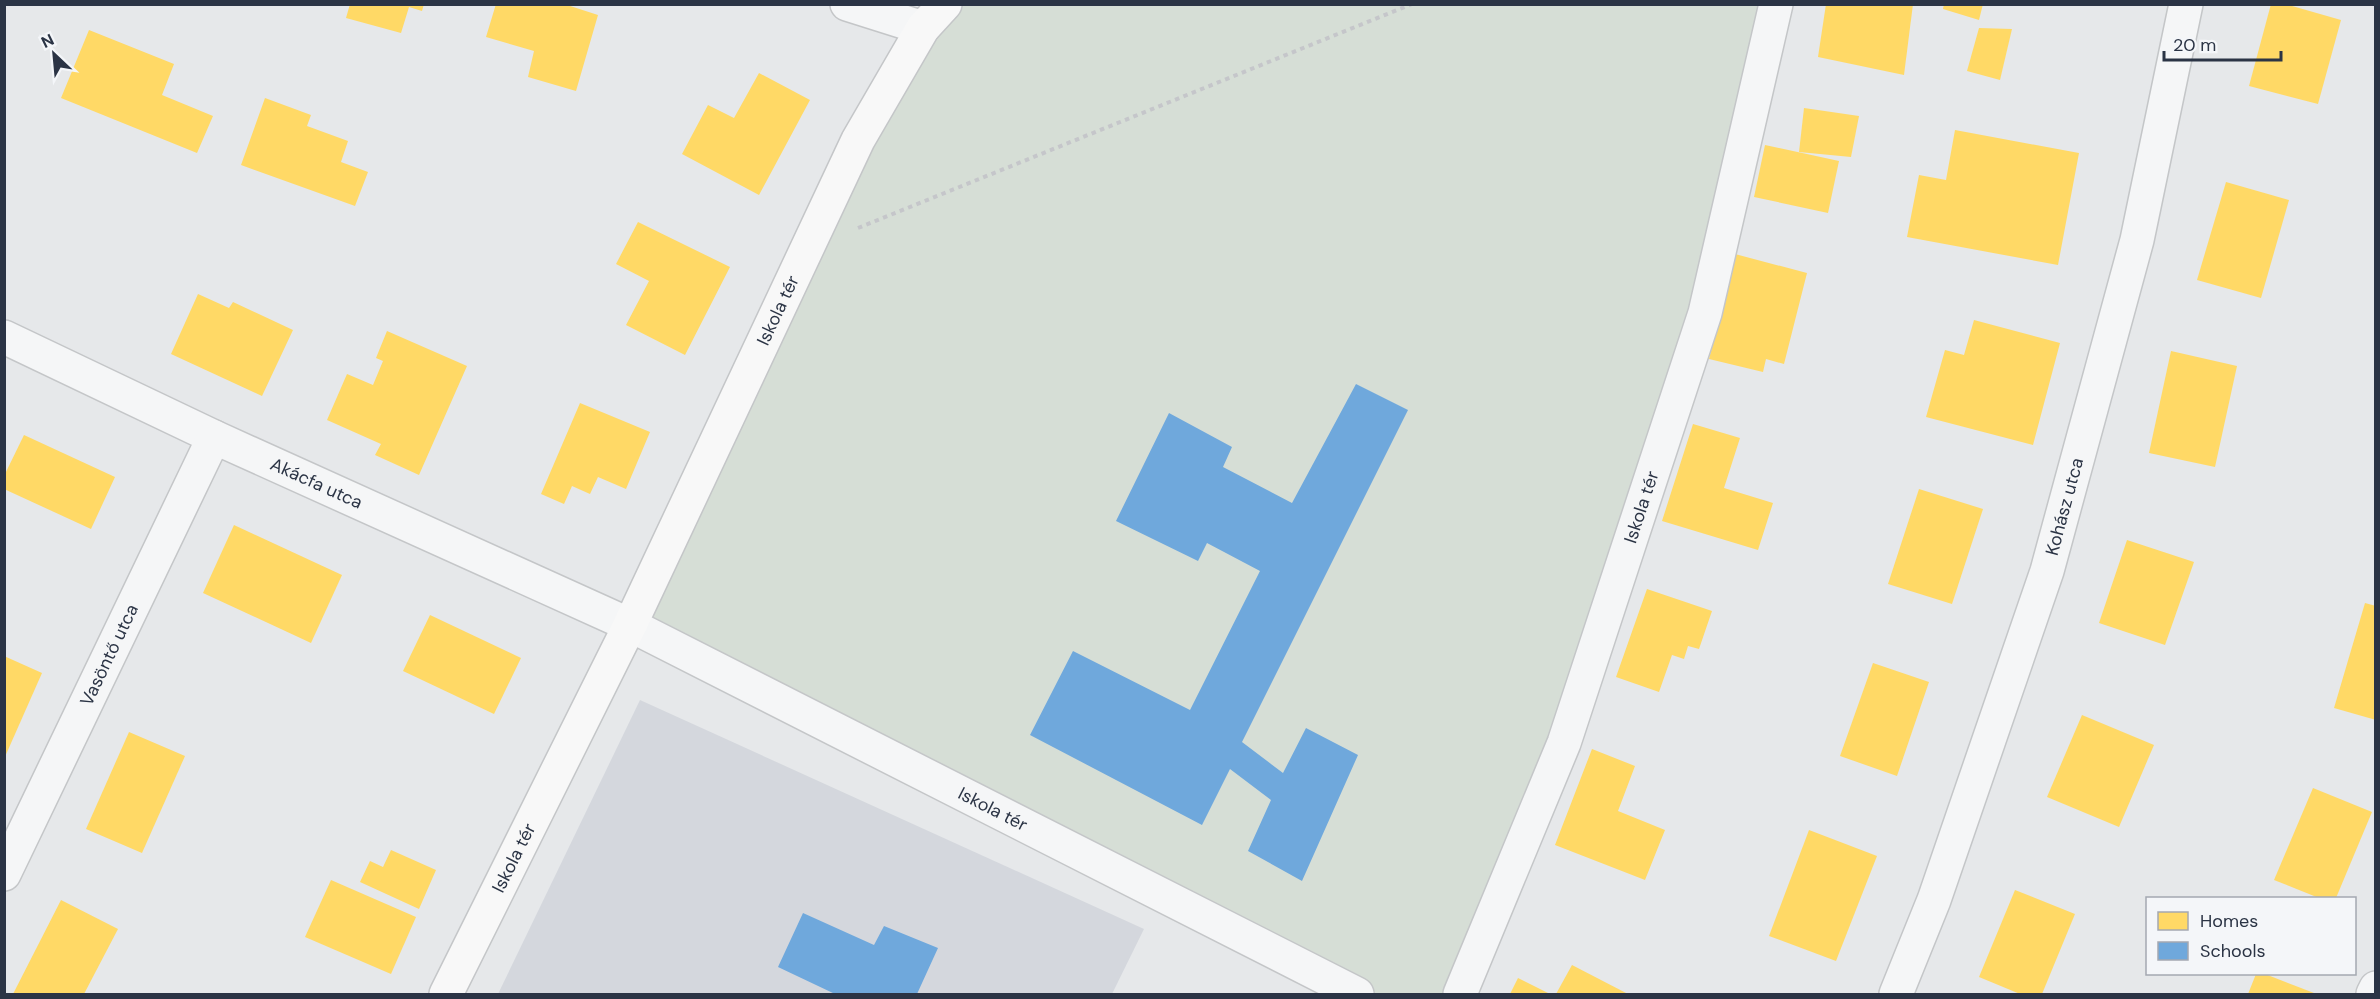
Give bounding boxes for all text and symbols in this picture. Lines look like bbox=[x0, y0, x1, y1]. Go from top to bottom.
north arrow bbox=[24, 24, 84, 84]
scale bar bbox=[2164, 24, 2281, 62]
text: N bbox=[38, 29, 57, 53]
text: 20 m bbox=[2173, 33, 2216, 57]
street label: Iskola tér bbox=[751, 271, 805, 349]
street label: Akácfa utca bbox=[267, 452, 366, 515]
street label: Kohász utca bbox=[2040, 455, 2089, 558]
street label: Iskola tér bbox=[1618, 468, 1665, 546]
street label: Vasöntő utca bbox=[75, 600, 144, 710]
street label: Iskola tér bbox=[954, 782, 1032, 837]
street label: Iskola tér bbox=[486, 819, 541, 897]
legend bbox=[2146, 897, 2356, 975]
text: Homes bbox=[2200, 909, 2258, 933]
text: Schools bbox=[2200, 939, 2265, 963]

